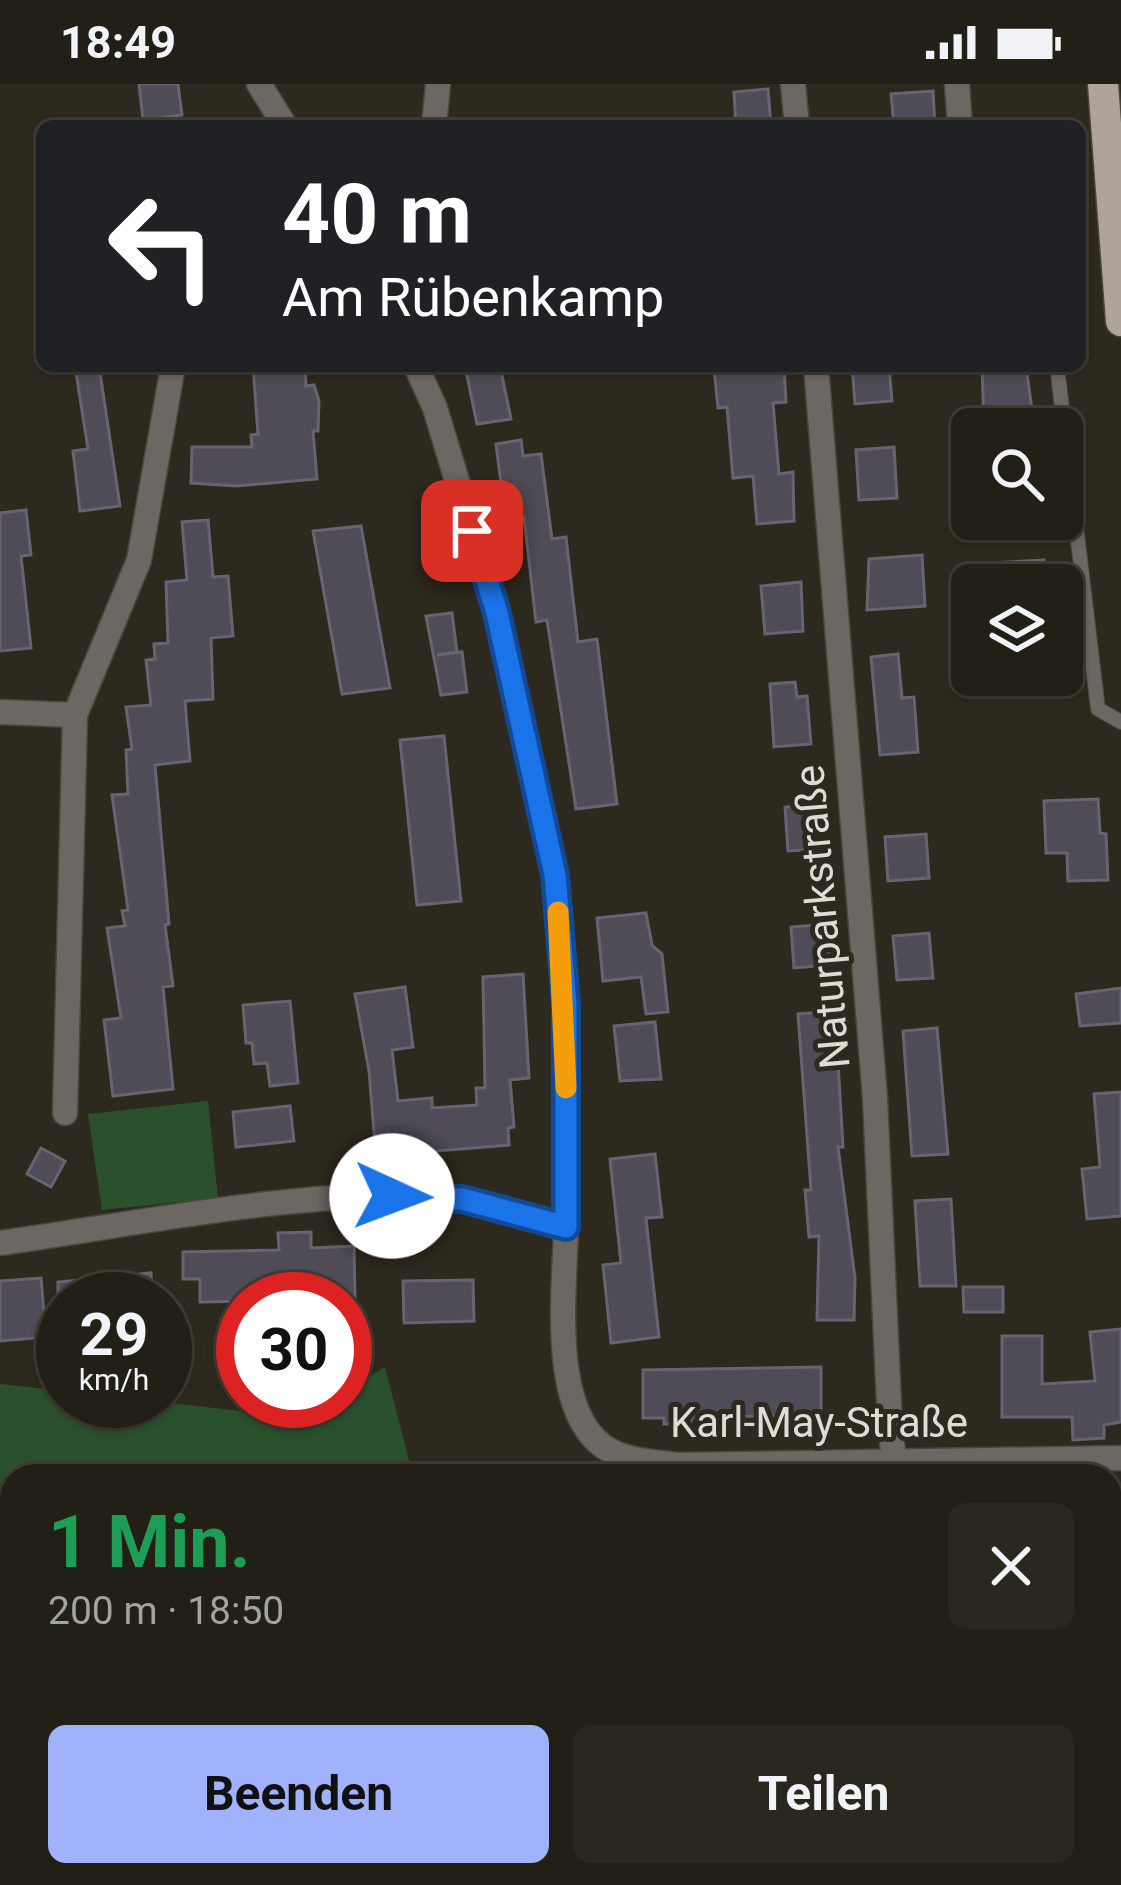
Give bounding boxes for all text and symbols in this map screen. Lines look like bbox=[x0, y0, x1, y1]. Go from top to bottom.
text: 18:49 bbox=[60, 16, 176, 69]
text: 40 m bbox=[282, 165, 472, 264]
icon: left bbox=[84, 168, 240, 324]
text: Am Rübenkamp bbox=[282, 266, 664, 329]
map controls bbox=[951, 408, 1083, 696]
button: search bbox=[951, 408, 1083, 540]
pin bbox=[421, 480, 523, 582]
icon: arrive bbox=[439, 498, 505, 564]
button: layers bbox=[951, 564, 1083, 696]
street label: Naturparkstraße bbox=[784, 763, 860, 1071]
position arrow bbox=[329, 1133, 455, 1259]
speed limit sign: 30 bbox=[216, 1272, 372, 1428]
text: 29 bbox=[80, 1299, 148, 1370]
text: km/h bbox=[79, 1362, 149, 1397]
street label: Karl-May-Straße bbox=[670, 1398, 968, 1447]
text: 1 Min. bbox=[48, 1500, 251, 1585]
button: close bbox=[948, 1503, 1074, 1629]
text: 200 m · 18:50 bbox=[48, 1588, 284, 1634]
button: Beenden bbox=[48, 1725, 549, 1863]
button: Teilen bbox=[573, 1725, 1074, 1863]

